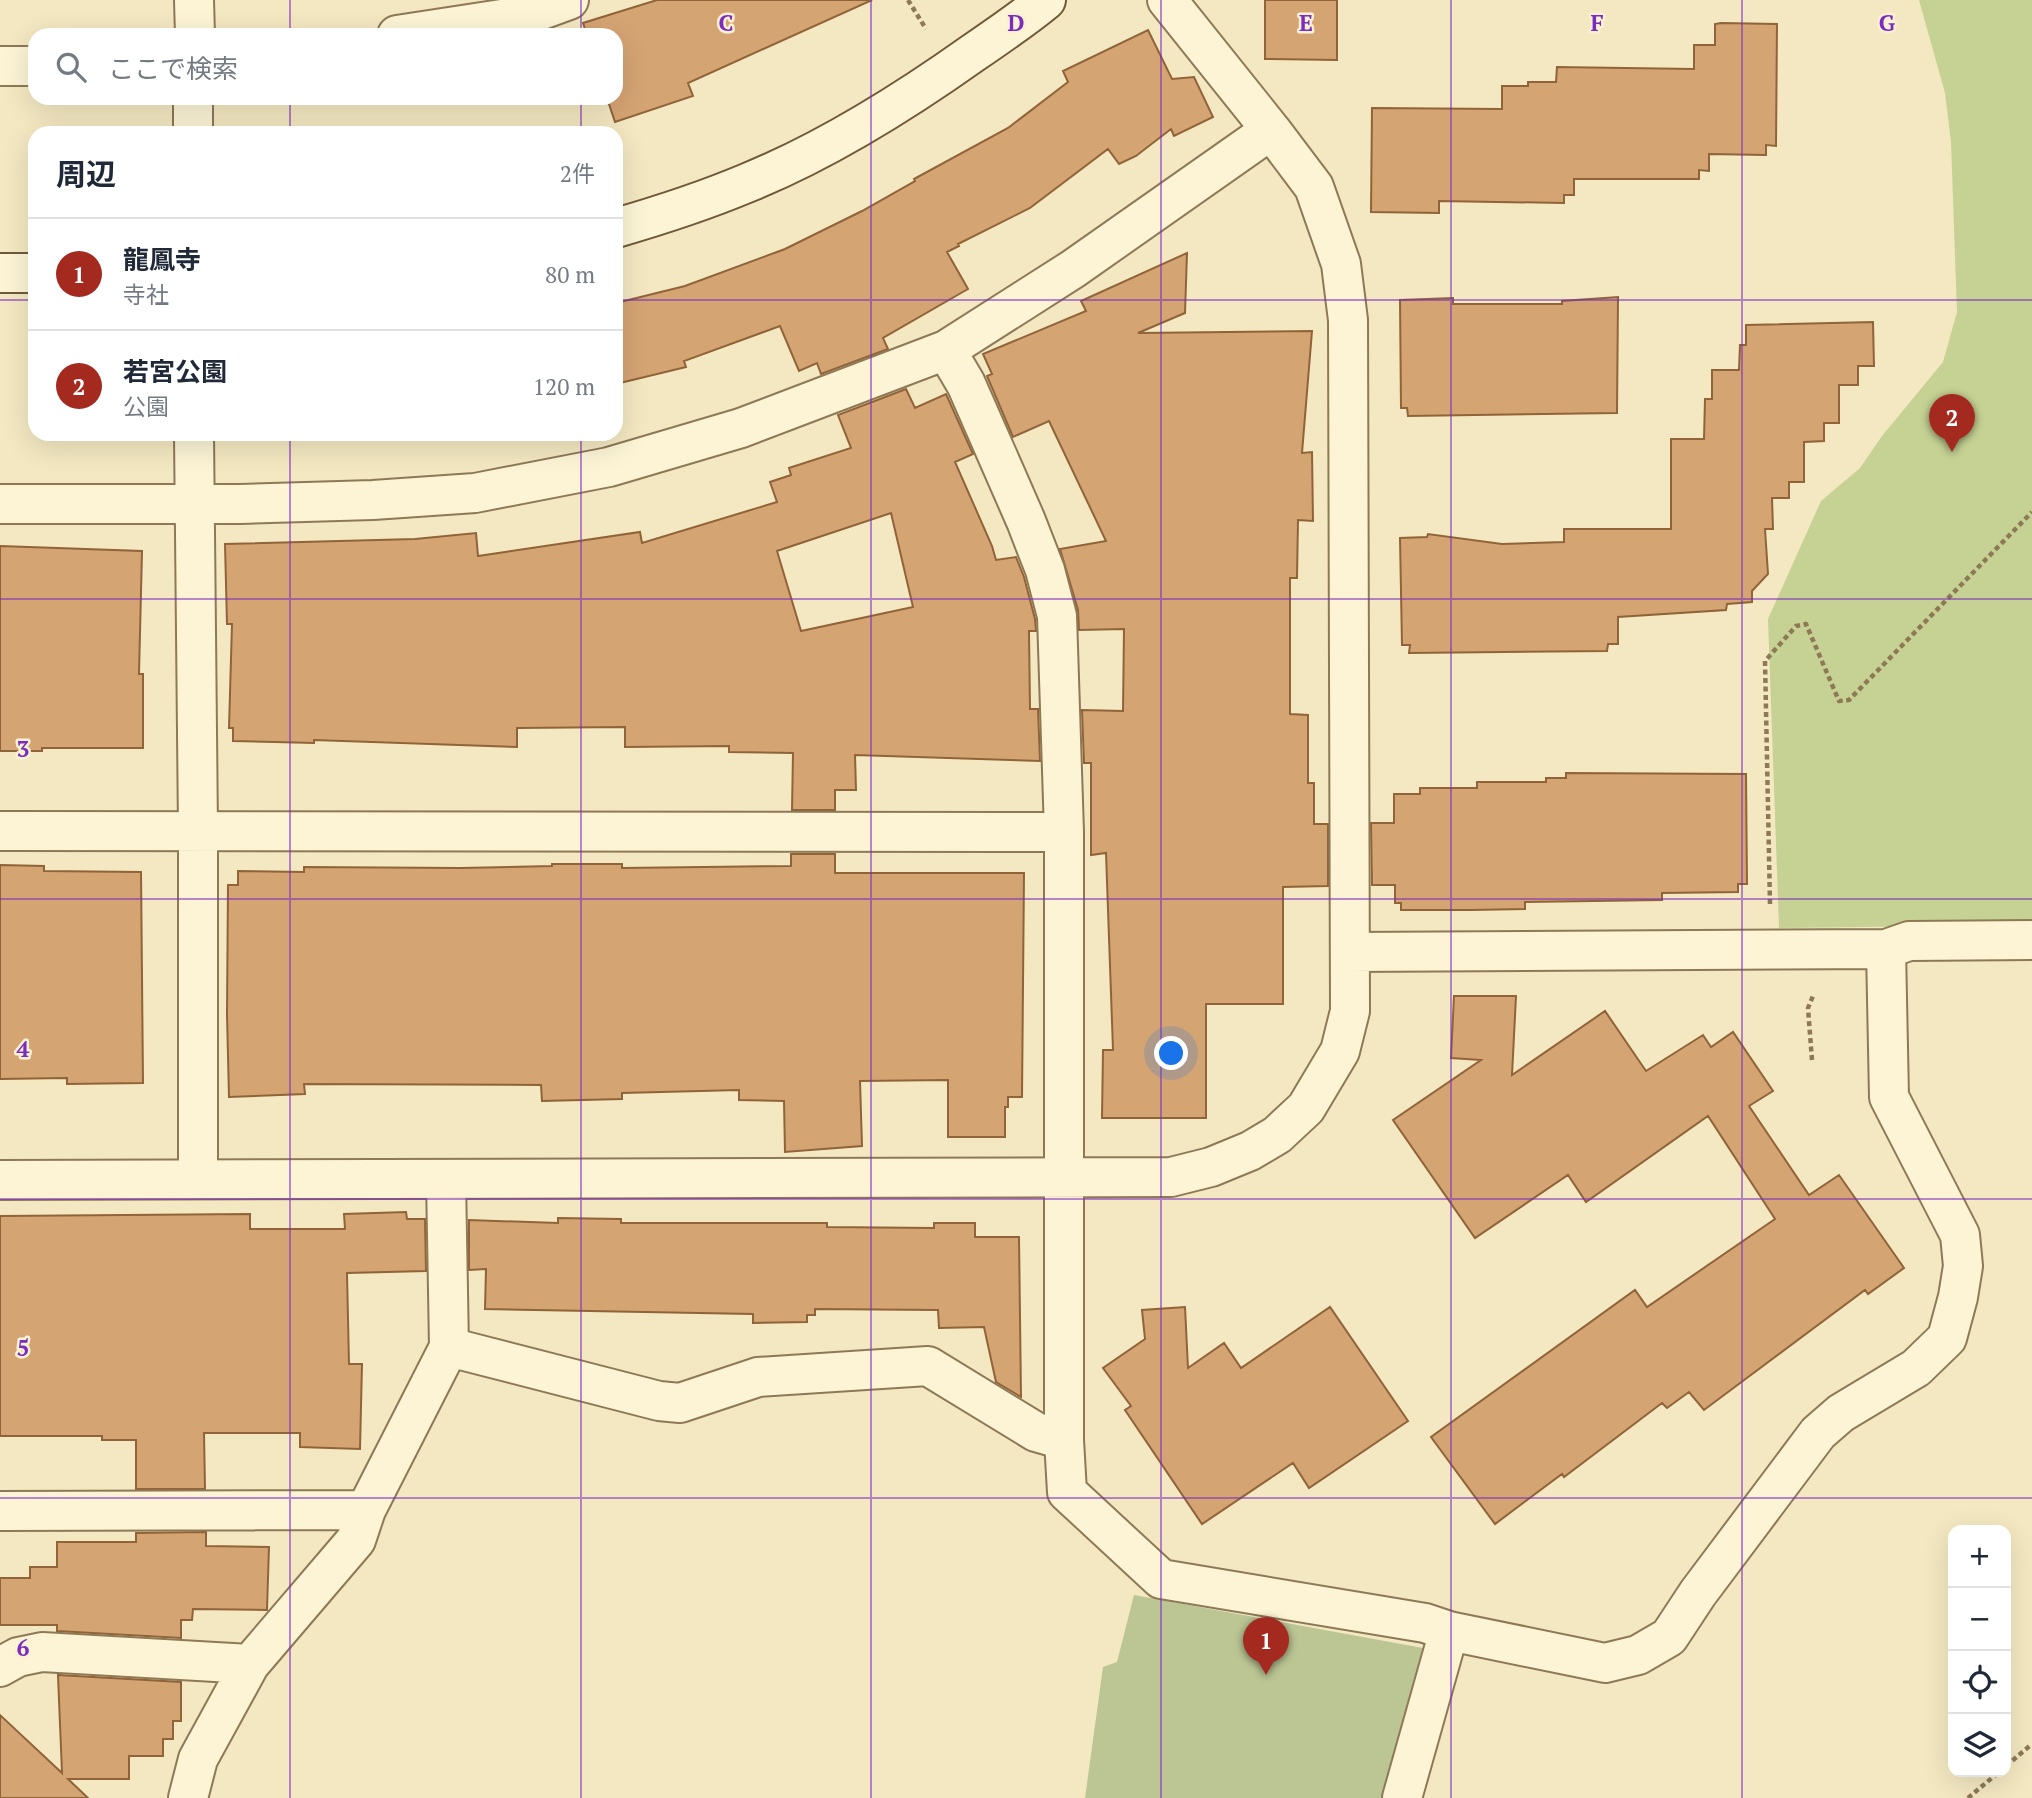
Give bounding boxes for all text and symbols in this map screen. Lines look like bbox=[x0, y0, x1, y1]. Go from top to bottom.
text: C bbox=[719, 7, 734, 38]
text: D bbox=[1008, 7, 1025, 38]
text: E bbox=[1299, 7, 1313, 38]
text: F bbox=[1590, 7, 1604, 38]
text: G bbox=[1879, 7, 1896, 38]
search box bbox=[28, 28, 623, 105]
icon: search bbox=[52, 48, 90, 86]
text: ここで検索 bbox=[108, 51, 238, 85]
text: 周辺 bbox=[56, 154, 116, 194]
text: 2件 bbox=[560, 158, 595, 189]
text: 龍鳳寺 bbox=[123, 242, 201, 276]
text: 1 bbox=[73, 259, 86, 290]
text: 80 m bbox=[545, 259, 595, 290]
text: 寺社 bbox=[123, 279, 169, 310]
text: 若宮公園 bbox=[123, 354, 227, 388]
text: 2 bbox=[73, 371, 86, 402]
text: 120 m bbox=[533, 371, 595, 402]
text: 公園 bbox=[123, 391, 169, 422]
pin: 2 bbox=[1929, 394, 1975, 452]
text: 3 bbox=[17, 733, 30, 764]
text: 4 bbox=[17, 1033, 30, 1064]
your location bbox=[1154, 1036, 1188, 1070]
text: 5 bbox=[17, 1332, 30, 1363]
map controls bbox=[1948, 1525, 2011, 1777]
button: + bbox=[1948, 1525, 2011, 1588]
button: − bbox=[1948, 1588, 2011, 1651]
pin: 1 bbox=[1243, 1617, 1289, 1675]
text: 6 bbox=[17, 1632, 30, 1663]
button: locate bbox=[1948, 1651, 2011, 1714]
button: layers bbox=[1948, 1714, 2011, 1777]

